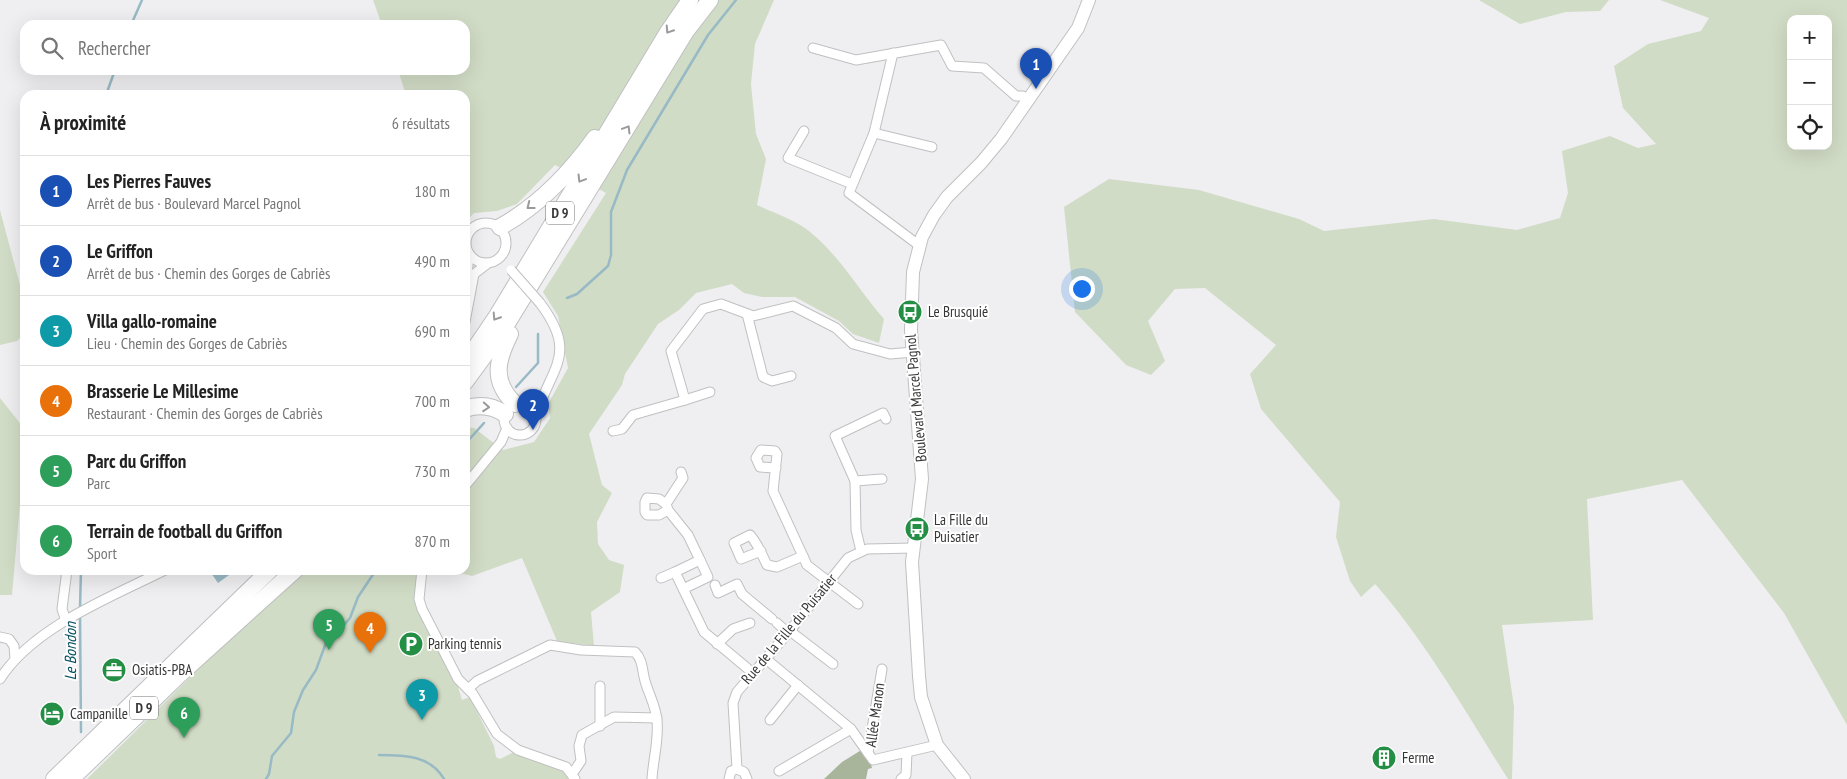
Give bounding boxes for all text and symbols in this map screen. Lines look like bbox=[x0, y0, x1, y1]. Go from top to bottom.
map controls bbox=[1787, 15, 1832, 150]
button: + bbox=[1787, 15, 1832, 60]
search box bbox=[20, 20, 470, 75]
one-way arrow bbox=[666, 24, 675, 34]
icon: search bbox=[38, 34, 66, 62]
text: Rechercher bbox=[78, 36, 150, 60]
pin: 1 bbox=[1020, 48, 1052, 89]
button: − bbox=[1787, 60, 1832, 105]
button: locate bbox=[1787, 105, 1832, 150]
text: À proximité bbox=[40, 109, 126, 136]
text: 6 résultats bbox=[392, 113, 450, 133]
one-way arrow bbox=[621, 125, 631, 134]
text: Les Pierres Fauves bbox=[87, 169, 211, 193]
one-way arrow bbox=[577, 173, 587, 182]
text: 1 bbox=[52, 181, 60, 201]
text: 180 m bbox=[415, 181, 450, 201]
text: Arrêt de bus · Boulevard Marcel Pagnol bbox=[87, 193, 301, 213]
one-way arrow bbox=[527, 201, 536, 210]
road number: D 9 bbox=[546, 202, 574, 224]
text: Le Griffon bbox=[87, 239, 153, 263]
text: 2 bbox=[52, 251, 60, 271]
text: 490 m bbox=[415, 251, 450, 271]
text: Arrêt de bus · Chemin des Gorges de Cabriès bbox=[87, 263, 331, 283]
your location bbox=[1069, 276, 1095, 302]
bus stop icon: Le Brusquié bbox=[897, 299, 923, 325]
place label: Le Brusquié bbox=[928, 302, 988, 321]
text: Villa gallo-romaine bbox=[87, 309, 217, 333]
one-way arrow bbox=[493, 312, 502, 321]
text: 3 bbox=[52, 321, 60, 341]
text: 690 m bbox=[415, 321, 450, 341]
text: Lieu · Chemin des Gorges de Cabriès bbox=[87, 333, 287, 353]
street label: Boulevard Marcel Pagnol bbox=[900, 333, 931, 463]
text: Brasserie Le Millesime bbox=[87, 379, 239, 403]
pin: 2 bbox=[517, 389, 549, 430]
text: 4 bbox=[52, 391, 60, 411]
text: 700 m bbox=[415, 391, 450, 411]
one-way arrow bbox=[482, 401, 490, 412]
text: Restaurant · Chemin des Gorges de Cabriès bbox=[87, 403, 323, 423]
text: Parc du Griffon bbox=[87, 449, 186, 473]
text: 5 bbox=[52, 461, 60, 481]
text: 730 m bbox=[415, 461, 450, 481]
text: Parc bbox=[87, 473, 110, 493]
place label: La Fille du Puisatier bbox=[934, 510, 988, 546]
bus stop icon: La Fille du Puisatier bbox=[904, 516, 930, 542]
text: Terrain de football du Griffon bbox=[87, 519, 282, 543]
text: 6 bbox=[52, 531, 60, 551]
text: 870 m bbox=[415, 531, 450, 551]
text: Sport bbox=[87, 543, 117, 563]
street label: Rue de la Fille du Puisatier bbox=[737, 569, 841, 688]
pin: 5 bbox=[313, 609, 345, 650]
pin: 4 bbox=[354, 612, 386, 653]
water label: Le Bondon bbox=[60, 621, 80, 680]
parking icon: Parking tennis bbox=[398, 631, 424, 657]
place label: Parking tennis bbox=[428, 634, 502, 653]
office icon: Osiatis-PBA bbox=[101, 657, 127, 683]
place label: Osiatis-PBA bbox=[132, 660, 193, 679]
pin: 3 bbox=[406, 679, 438, 720]
street label: Allée Manon bbox=[861, 682, 888, 748]
road number: D 9 bbox=[130, 696, 158, 720]
pin: 6 bbox=[168, 697, 200, 738]
hotel icon: Campanille bbox=[39, 701, 65, 727]
place label: Campanille bbox=[70, 704, 128, 723]
building icon: Ferme bbox=[1371, 745, 1397, 771]
place label: Ferme bbox=[1402, 748, 1434, 767]

